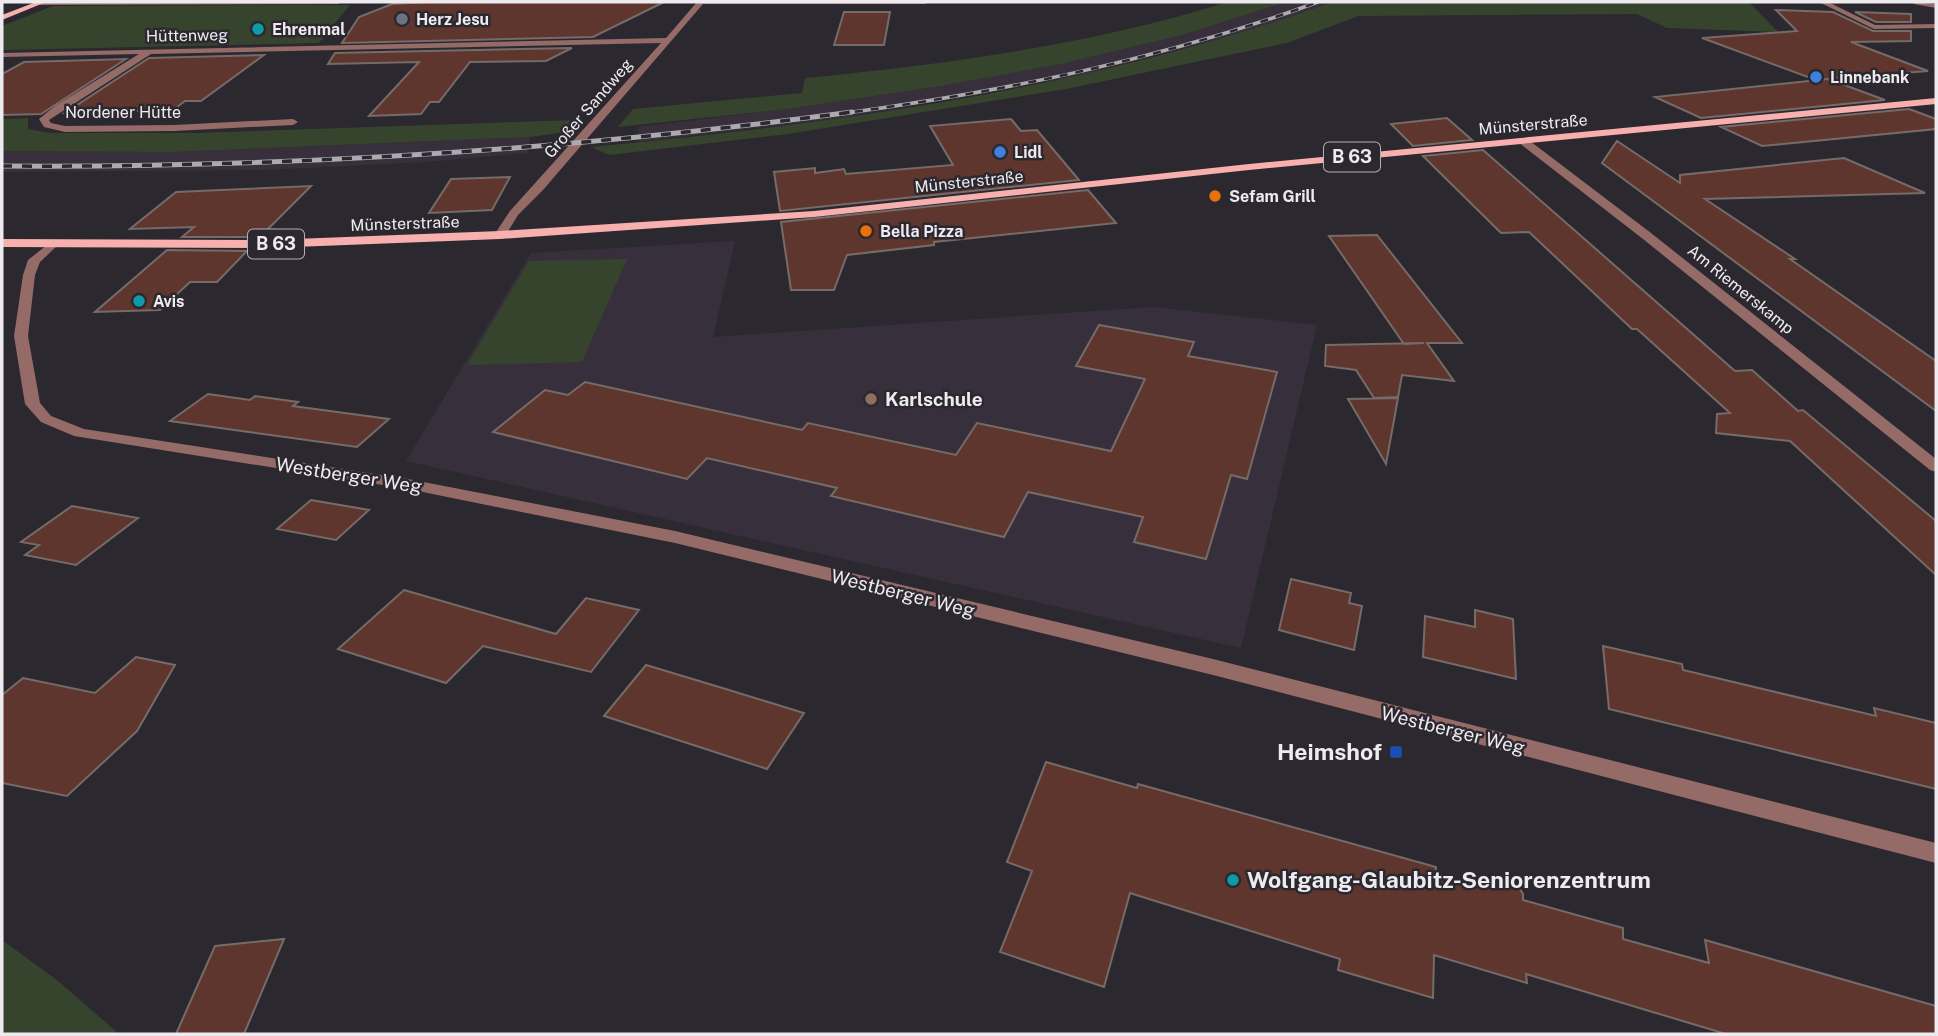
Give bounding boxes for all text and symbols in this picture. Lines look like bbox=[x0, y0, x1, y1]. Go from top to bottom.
place label: Herz Jesu bbox=[416, 10, 489, 29]
marker: Herz Jesu bbox=[394, 11, 410, 27]
place label: Ehrenmal bbox=[272, 20, 345, 39]
marker: Ehrenmal bbox=[250, 21, 266, 37]
street label: Hüttenweg bbox=[146, 25, 228, 46]
street label: Großer Sandweg bbox=[540, 55, 637, 162]
place label: Linnebank bbox=[1830, 68, 1909, 87]
marker: Linnebank bbox=[1808, 69, 1824, 85]
street label: Nordener Hütte bbox=[65, 103, 181, 122]
street label: Münsterstraße bbox=[1478, 110, 1588, 139]
road number: B 63 bbox=[1324, 142, 1380, 172]
place label: Lidl bbox=[1014, 143, 1043, 162]
marker: Lidl bbox=[992, 144, 1008, 160]
street label: Münsterstraße bbox=[914, 166, 1024, 197]
place label: Sefam Grill bbox=[1229, 187, 1316, 206]
marker: Sefam Grill bbox=[1207, 188, 1223, 204]
street label: Münsterstraße bbox=[350, 212, 460, 235]
place label: Bella Pizza bbox=[880, 222, 963, 241]
marker: Bella Pizza bbox=[858, 223, 874, 239]
road number: B 63 bbox=[248, 230, 304, 258]
street label: Am Riemerskamp bbox=[1684, 241, 1798, 338]
place label: Avis bbox=[153, 292, 185, 311]
marker: Avis bbox=[131, 293, 147, 309]
place label: Karlschule bbox=[885, 388, 983, 410]
marker: Karlschule bbox=[863, 391, 879, 407]
street label: Westberger Weg bbox=[274, 453, 424, 497]
street label: Westberger Weg bbox=[829, 564, 977, 622]
street label: Westberger Weg bbox=[1379, 701, 1527, 759]
place label: Heimshof bbox=[1277, 738, 1382, 765]
marker: Heimshof bbox=[1388, 744, 1404, 760]
place label: Wolfgang-Glaubitz-Seniorenzentrum bbox=[1247, 866, 1651, 893]
marker: Wolfgang-Glaubitz-Seniorenzentrum bbox=[1225, 872, 1241, 888]

